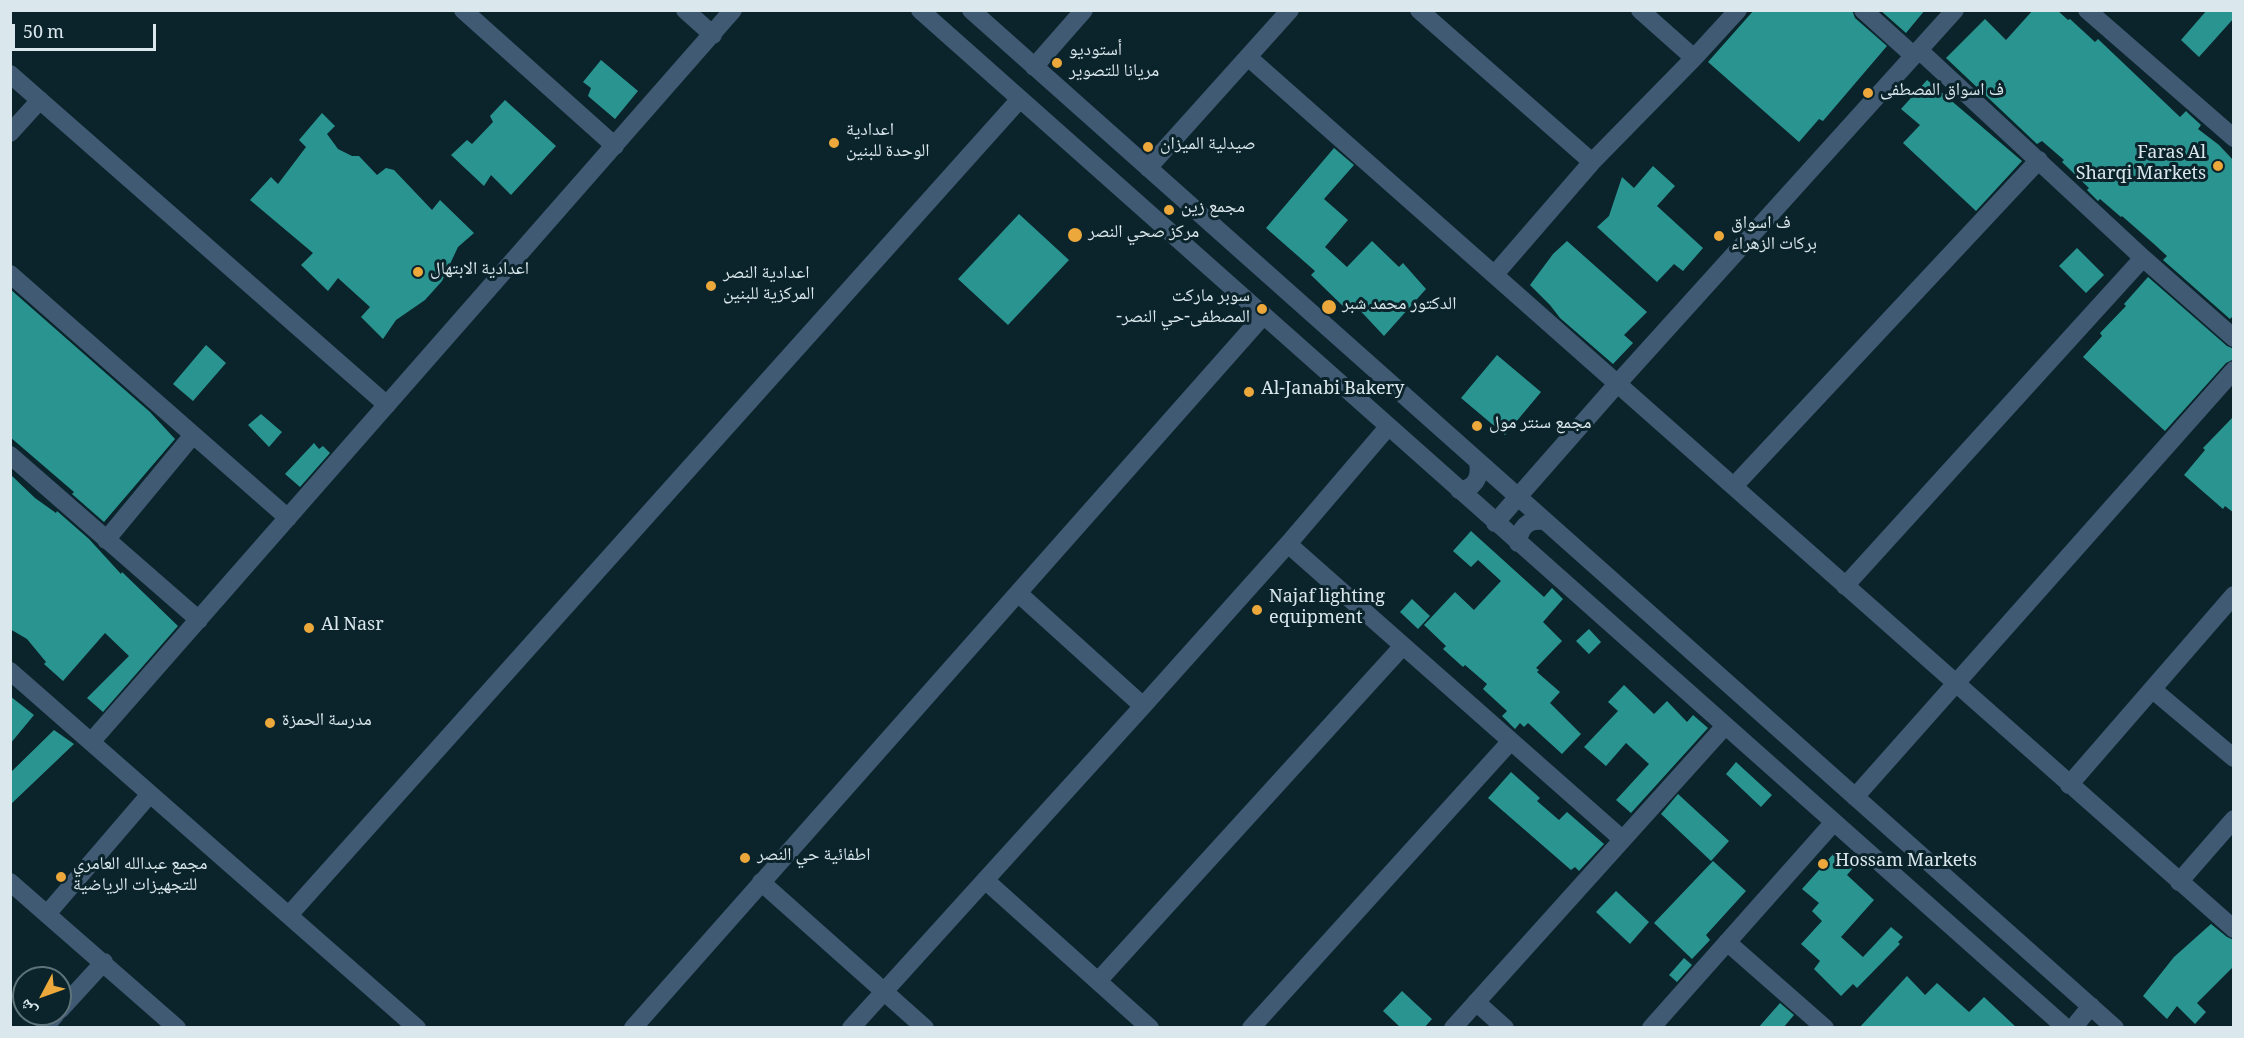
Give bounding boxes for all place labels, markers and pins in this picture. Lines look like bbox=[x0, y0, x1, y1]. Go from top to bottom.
place label: أستوديو مريانا للتصوير bbox=[1069, 42, 1159, 84]
marker: أستوديو مريانا للتصوير bbox=[1050, 56, 1064, 70]
place label: ف اسواق المصطفى bbox=[1880, 82, 2004, 104]
marker: ف اسواق المصطفى bbox=[1861, 86, 1875, 100]
place label: اعدادية الوحدة للبنين bbox=[846, 122, 930, 164]
marker: اعدادية الوحدة للبنين bbox=[827, 136, 841, 150]
place label: صيدلية الميزان bbox=[1160, 136, 1256, 158]
marker: صيدلية الميزان bbox=[1141, 140, 1155, 154]
place label: Faras Al Sharqi Markets bbox=[2076, 145, 2206, 188]
marker: Faras Al Sharqi Markets bbox=[2211, 159, 2225, 173]
place label: مجمع زين bbox=[1181, 199, 1245, 221]
marker: مجمع زين bbox=[1162, 203, 1176, 217]
place label: ف اسواق بركات الزهراء bbox=[1731, 215, 1817, 258]
place label: مركز صحي النصر bbox=[1088, 224, 1199, 246]
marker: مركز صحي النصر bbox=[1066, 226, 1084, 244]
marker: ف اسواق بركات الزهراء bbox=[1712, 229, 1726, 243]
place label: اعدادية الابتهال bbox=[430, 261, 529, 283]
marker: اعدادية الابتهال bbox=[411, 265, 425, 279]
place label: اعدادية النصر المركزية للبنين bbox=[723, 265, 815, 308]
marker: اعدادية النصر المركزية للبنين bbox=[704, 279, 718, 293]
place label: سوبر ماركت -المصطفى-حي النصر bbox=[1116, 288, 1250, 330]
place label: الدكتور محمد شبر bbox=[1342, 296, 1456, 318]
marker: الدكتور محمد شبر bbox=[1320, 298, 1338, 316]
marker: سوبر ماركت -المصطفى-حي النصر bbox=[1255, 302, 1269, 316]
place label: Al-Janabi Bakery bbox=[1261, 381, 1404, 403]
marker: Al-Janabi Bakery bbox=[1242, 385, 1256, 399]
place label: مجمع سنتر مول bbox=[1489, 415, 1591, 437]
marker: مجمع سنتر مول bbox=[1470, 419, 1484, 433]
place label: Najaf lighting equipment bbox=[1269, 589, 1385, 632]
marker: Najaf lighting equipment bbox=[1250, 603, 1264, 617]
place label: Al Nasr bbox=[321, 617, 384, 639]
marker: Al Nasr bbox=[302, 621, 316, 635]
place label: مدرسة الحمزة bbox=[282, 712, 372, 734]
marker: مدرسة الحمزة bbox=[263, 716, 277, 730]
place label: اطفائية حي النصر bbox=[757, 847, 871, 869]
marker: اطفائية حي النصر bbox=[738, 851, 752, 865]
place label: Hossam Markets bbox=[1835, 853, 1977, 875]
place label: مجمع عبدالله العامري للتجهيزات الرياضية bbox=[73, 856, 207, 898]
marker: Hossam Markets bbox=[1816, 857, 1830, 871]
marker: مجمع عبدالله العامري للتجهيزات الرياضية bbox=[54, 870, 68, 884]

